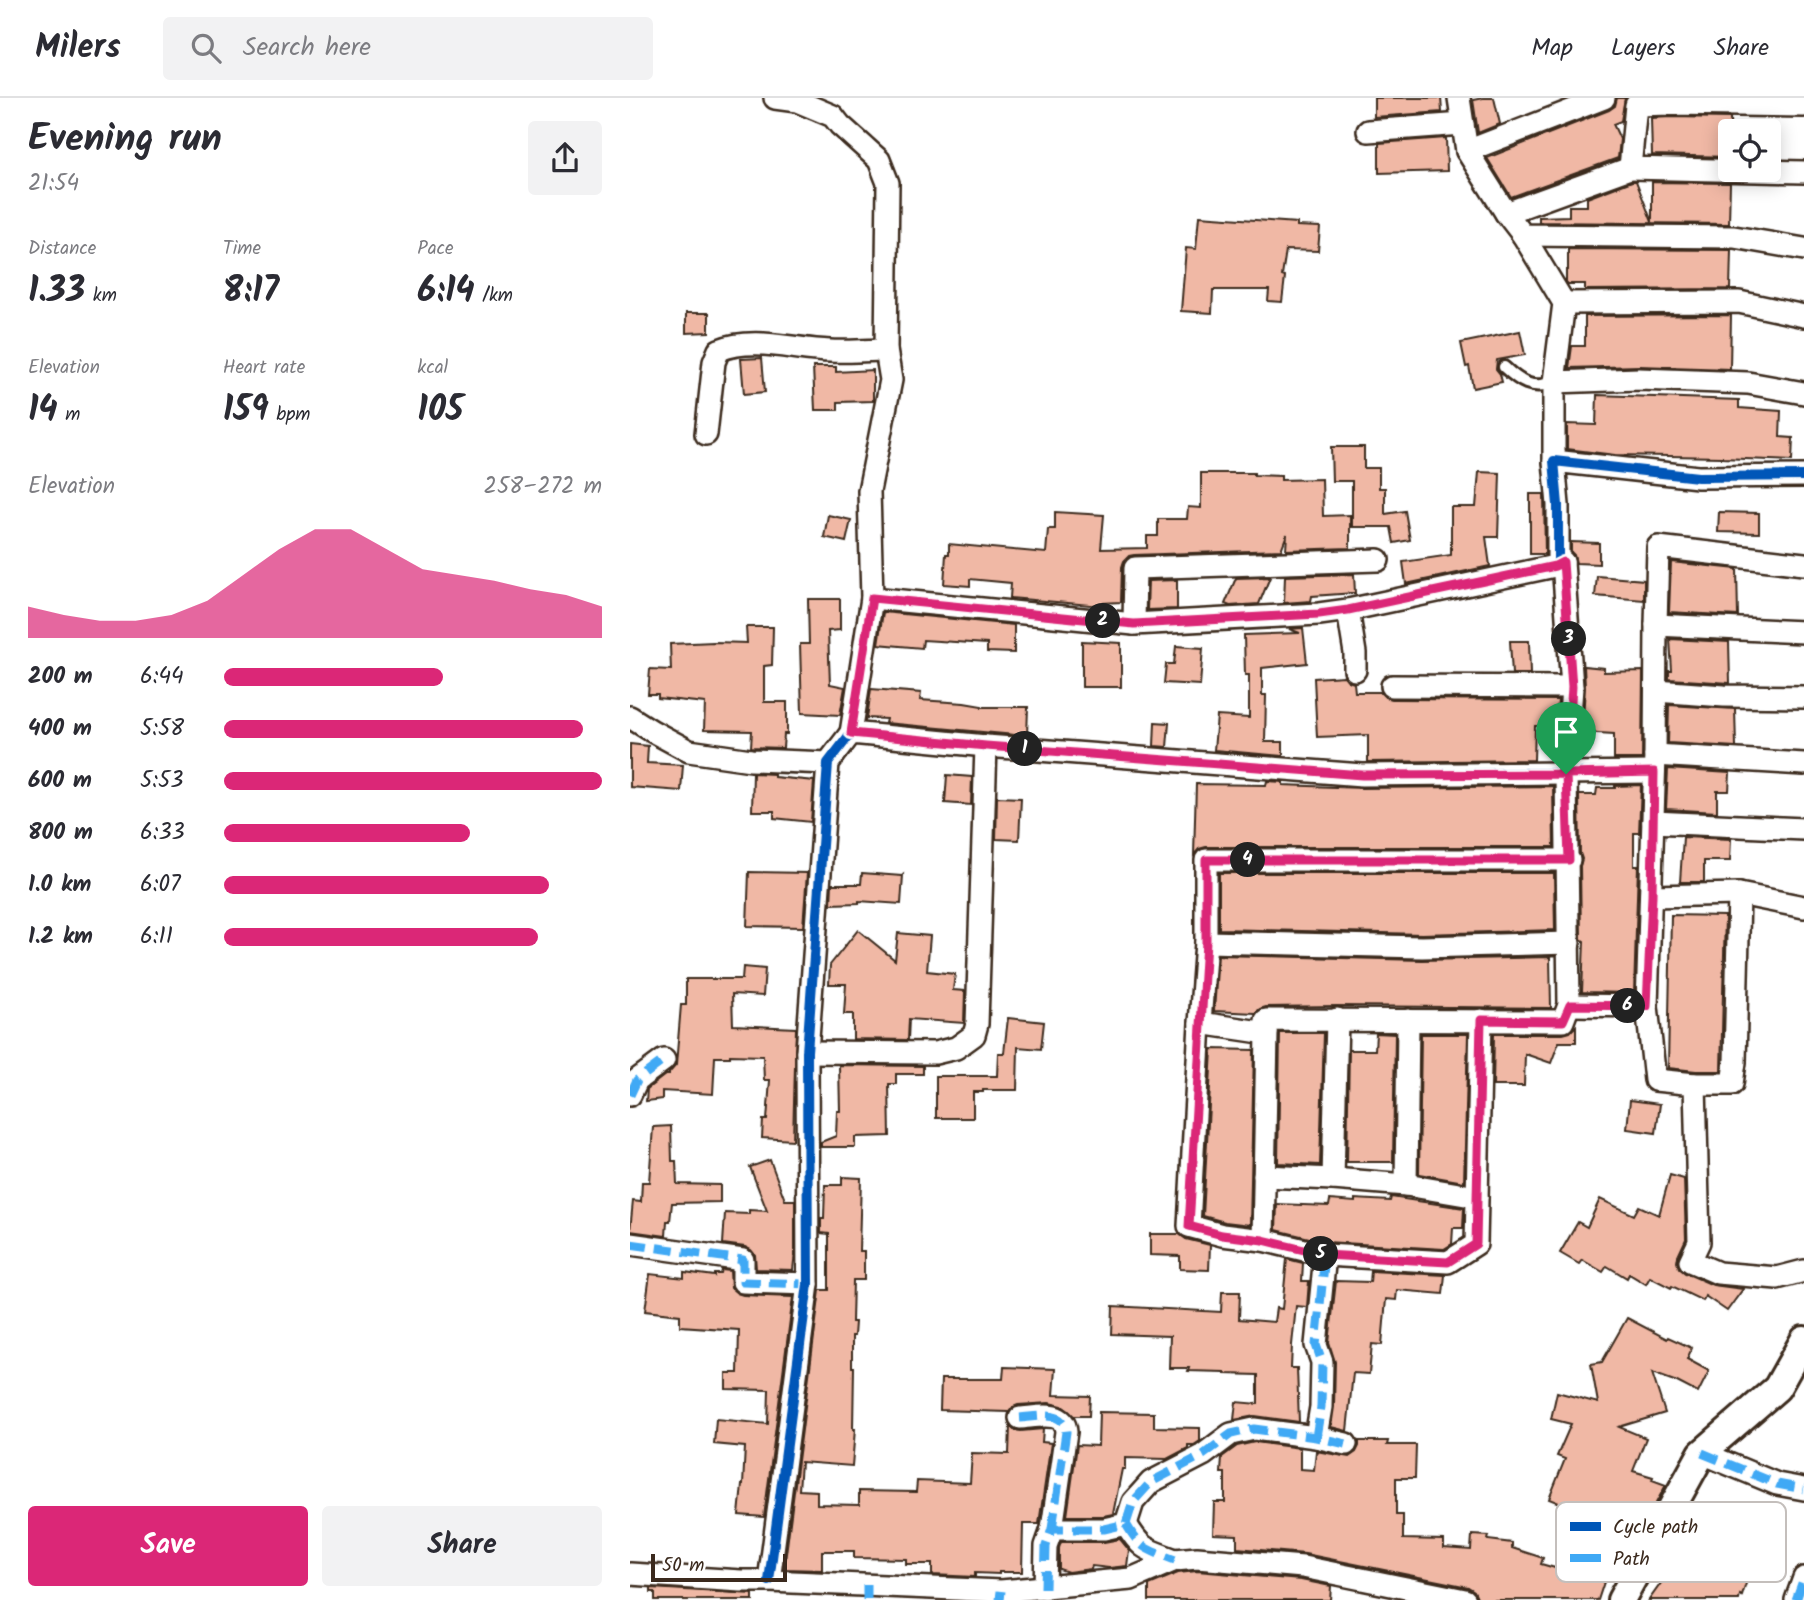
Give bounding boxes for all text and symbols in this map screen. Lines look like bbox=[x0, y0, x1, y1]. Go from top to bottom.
search box bbox=[163, 17, 653, 80]
text: Milers bbox=[35, 22, 121, 75]
text: Search here bbox=[243, 27, 371, 69]
icon: search bbox=[187, 29, 225, 67]
text: Map bbox=[1531, 29, 1573, 68]
text: Layers bbox=[1611, 29, 1675, 68]
text: Share bbox=[1713, 29, 1769, 68]
text: Evening run bbox=[28, 110, 222, 170]
map controls bbox=[1718, 119, 1781, 182]
button: locate bbox=[1718, 119, 1781, 182]
button: share bbox=[528, 121, 602, 195]
text: 21:54 bbox=[28, 166, 79, 202]
text: Distance bbox=[28, 234, 96, 264]
text: Time bbox=[223, 234, 261, 264]
text: Pace bbox=[417, 234, 454, 264]
text: 1.33 bbox=[28, 264, 85, 320]
text: 8:17 bbox=[223, 264, 279, 320]
text: 6:14 bbox=[417, 264, 475, 320]
text: km bbox=[85, 281, 117, 311]
text: /km bbox=[475, 281, 513, 311]
text: Elevation bbox=[28, 353, 100, 383]
text: Heart rate bbox=[223, 353, 305, 383]
text: kcal bbox=[417, 353, 448, 383]
text: 14 bbox=[28, 383, 58, 439]
text: 159 bbox=[223, 383, 269, 439]
text: 105 bbox=[417, 383, 464, 439]
text: m bbox=[58, 400, 80, 430]
text: bpm bbox=[269, 400, 310, 430]
text: Elevation bbox=[28, 469, 115, 505]
text: 258–272 m bbox=[484, 469, 602, 505]
pin: 2 bbox=[1086, 603, 1120, 638]
text: 2 bbox=[1097, 605, 1108, 635]
pin: 3 bbox=[1552, 622, 1586, 656]
text: 3 bbox=[1563, 623, 1574, 653]
text: 200 m bbox=[28, 659, 93, 695]
text: 6:44 bbox=[140, 659, 184, 695]
pin bbox=[1536, 702, 1596, 774]
text: 400 m bbox=[28, 711, 92, 747]
text: 5:58 bbox=[140, 711, 184, 747]
icon: arrive bbox=[1547, 713, 1585, 751]
pin: 1 bbox=[1008, 732, 1042, 766]
text: 1 bbox=[1022, 733, 1027, 763]
text: 600 m bbox=[28, 763, 92, 799]
text: 5:53 bbox=[140, 763, 184, 799]
text: 800 m bbox=[28, 815, 93, 851]
text: 6:33 bbox=[140, 815, 185, 851]
pin: 4 bbox=[1230, 842, 1266, 878]
text: 4 bbox=[1242, 844, 1253, 874]
text: 1.0 km bbox=[28, 867, 91, 903]
text: 6:07 bbox=[140, 867, 181, 903]
text: 1.2 km bbox=[28, 919, 93, 955]
text: 6:11 bbox=[140, 919, 173, 955]
pin: 6 bbox=[1611, 988, 1646, 1024]
text: 6 bbox=[1622, 990, 1633, 1020]
pin: 5 bbox=[1304, 1236, 1338, 1272]
text: 5 bbox=[1316, 1238, 1325, 1268]
legend bbox=[1556, 1502, 1786, 1582]
button: Save bbox=[28, 1506, 308, 1586]
button: Share bbox=[322, 1506, 602, 1586]
text: Cycle path bbox=[1613, 1513, 1698, 1543]
text: Path bbox=[1613, 1545, 1650, 1575]
scale bar bbox=[651, 1551, 788, 1583]
text: 50 m bbox=[662, 1551, 704, 1581]

